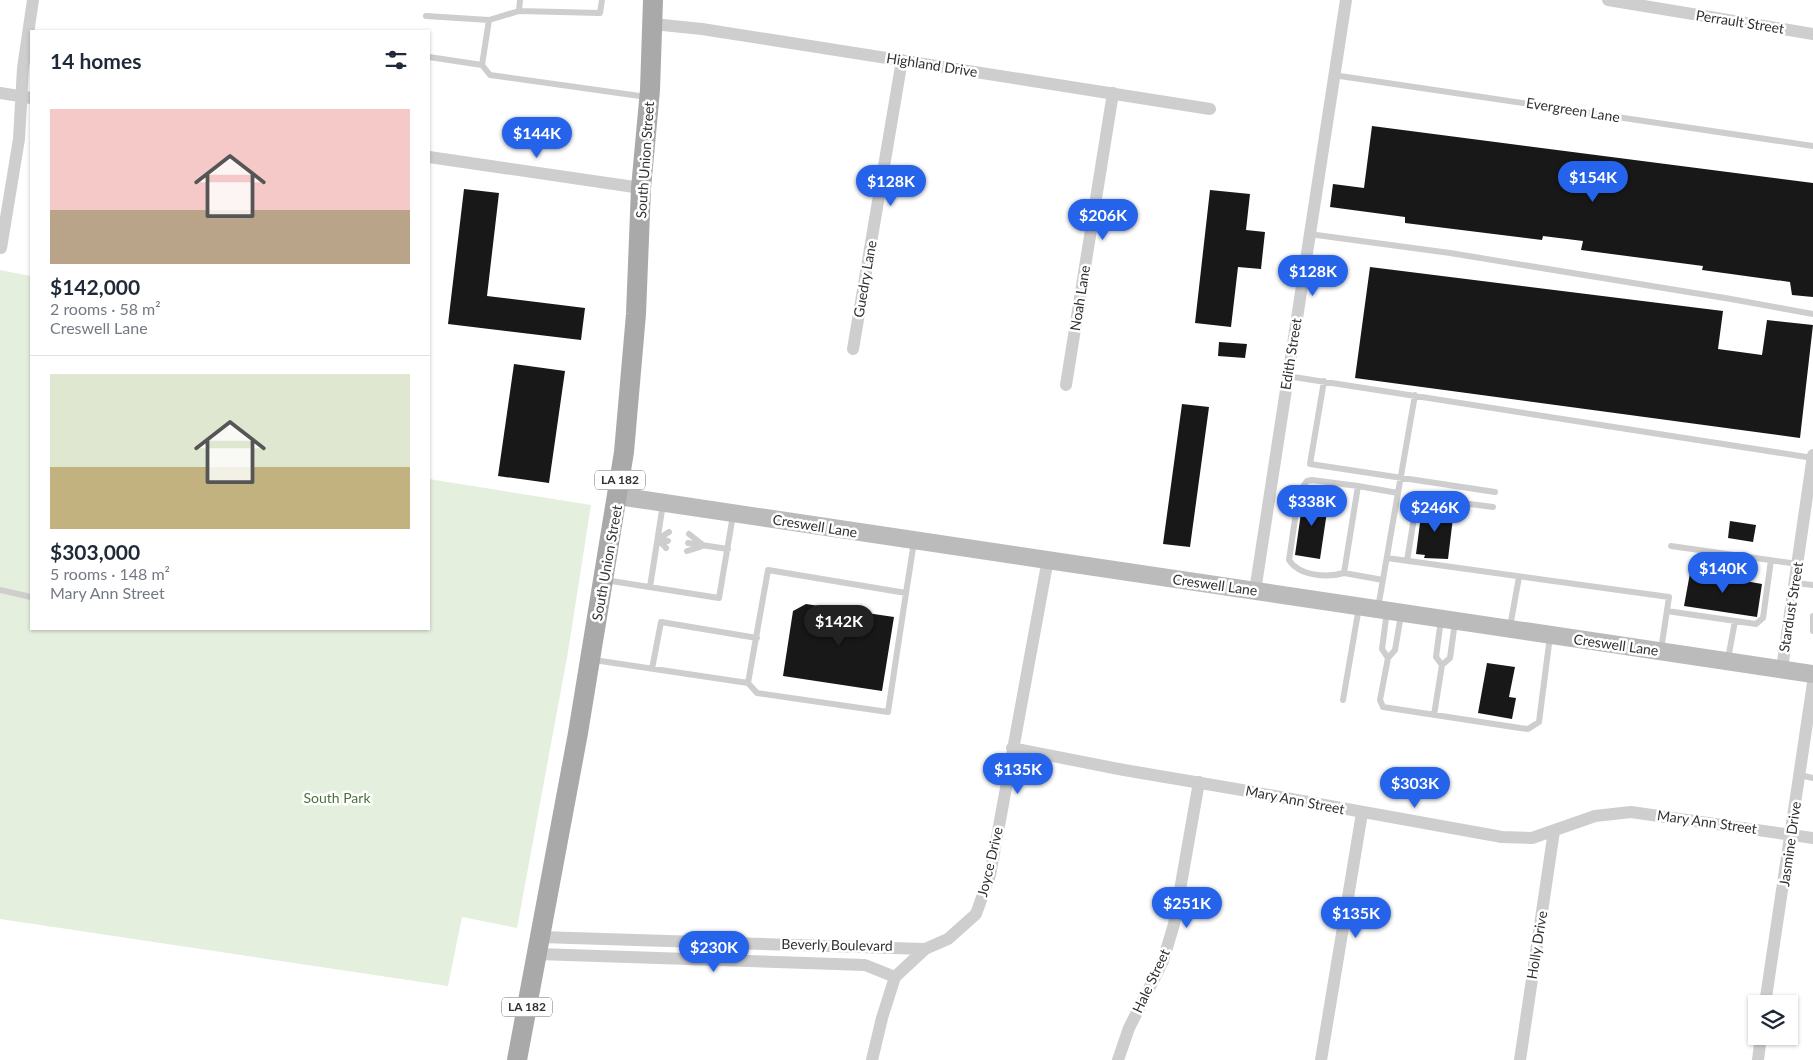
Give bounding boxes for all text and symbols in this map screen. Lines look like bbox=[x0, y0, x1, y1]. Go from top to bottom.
street label: Perrault Street bbox=[1695, 6, 1785, 37]
icon: filters bbox=[382, 46, 410, 74]
text: 14 homes bbox=[50, 48, 141, 73]
street label: Highland Drive bbox=[885, 49, 979, 80]
street label: Evergreen Lane bbox=[1525, 94, 1621, 125]
street label: South Union Street bbox=[632, 101, 657, 219]
pin: $144K bbox=[502, 116, 572, 159]
text: $144K bbox=[513, 123, 561, 142]
icon: home bbox=[185, 141, 275, 231]
pin: $154K bbox=[1558, 160, 1628, 203]
pin: $128K bbox=[856, 164, 926, 207]
text: $154K bbox=[1569, 167, 1617, 186]
text: $128K bbox=[867, 171, 915, 190]
pin: $206K bbox=[1068, 198, 1138, 241]
text: $206K bbox=[1079, 205, 1127, 224]
street label: Guedry Lane bbox=[849, 239, 880, 319]
pin: $128K bbox=[1278, 254, 1348, 297]
text: $128K bbox=[1289, 261, 1337, 280]
street label: Noah Lane bbox=[1066, 264, 1093, 332]
text: $142,000 bbox=[50, 274, 140, 299]
text: 2 rooms · 58 m² bbox=[50, 299, 161, 318]
street label: Edith Street bbox=[1276, 317, 1305, 391]
text: Creswell Lane bbox=[50, 318, 148, 337]
icon: home bbox=[185, 407, 275, 497]
road number: LA 182 bbox=[595, 470, 645, 490]
pin: $338K bbox=[1277, 484, 1347, 527]
pin: $246K bbox=[1400, 490, 1470, 533]
text: $338K bbox=[1288, 491, 1336, 510]
text: $246K bbox=[1411, 497, 1459, 516]
street label: South Union Street bbox=[588, 504, 625, 622]
street label: Creswell Lane bbox=[772, 510, 859, 541]
text: $303,000 bbox=[50, 539, 140, 564]
pin: $140K bbox=[1688, 552, 1758, 594]
text: $140K bbox=[1699, 558, 1747, 577]
street label: Stardust Street bbox=[1775, 561, 1806, 653]
text: 5 rooms · 148 m² bbox=[50, 564, 170, 583]
street label: Creswell Lane bbox=[1172, 570, 1259, 599]
text: Mary Ann Street bbox=[50, 583, 165, 602]
pin: $142K bbox=[804, 604, 874, 647]
text: $142K bbox=[815, 611, 863, 630]
street label: Creswell Lane bbox=[1573, 630, 1660, 659]
pin: $135K bbox=[983, 752, 1053, 795]
text: $135K bbox=[994, 759, 1042, 778]
pin: $303K bbox=[1380, 766, 1450, 809]
text: $303K bbox=[1391, 773, 1439, 792]
street label: Mary Ann Street bbox=[1244, 782, 1346, 817]
park label: South Park bbox=[303, 789, 371, 806]
street label: Jasmine Drive bbox=[1775, 800, 1804, 888]
street label: Mary Ann Street bbox=[1656, 806, 1758, 837]
street label: Joyce Drive bbox=[973, 825, 1006, 899]
pin: $251K bbox=[1152, 886, 1222, 929]
text: $251K bbox=[1163, 893, 1211, 912]
pin: $135K bbox=[1321, 896, 1391, 939]
text: $135K bbox=[1332, 903, 1380, 922]
street label: Holly Drive bbox=[1523, 910, 1550, 980]
pin: $230K bbox=[679, 930, 749, 973]
street label: Beverly Boulevard bbox=[781, 935, 893, 954]
text: $230K bbox=[690, 937, 738, 956]
street label: Hale Street bbox=[1128, 946, 1173, 1015]
map controls bbox=[1748, 995, 1798, 1045]
button: layers bbox=[1748, 995, 1798, 1045]
road number: LA 182 bbox=[502, 998, 552, 1016]

